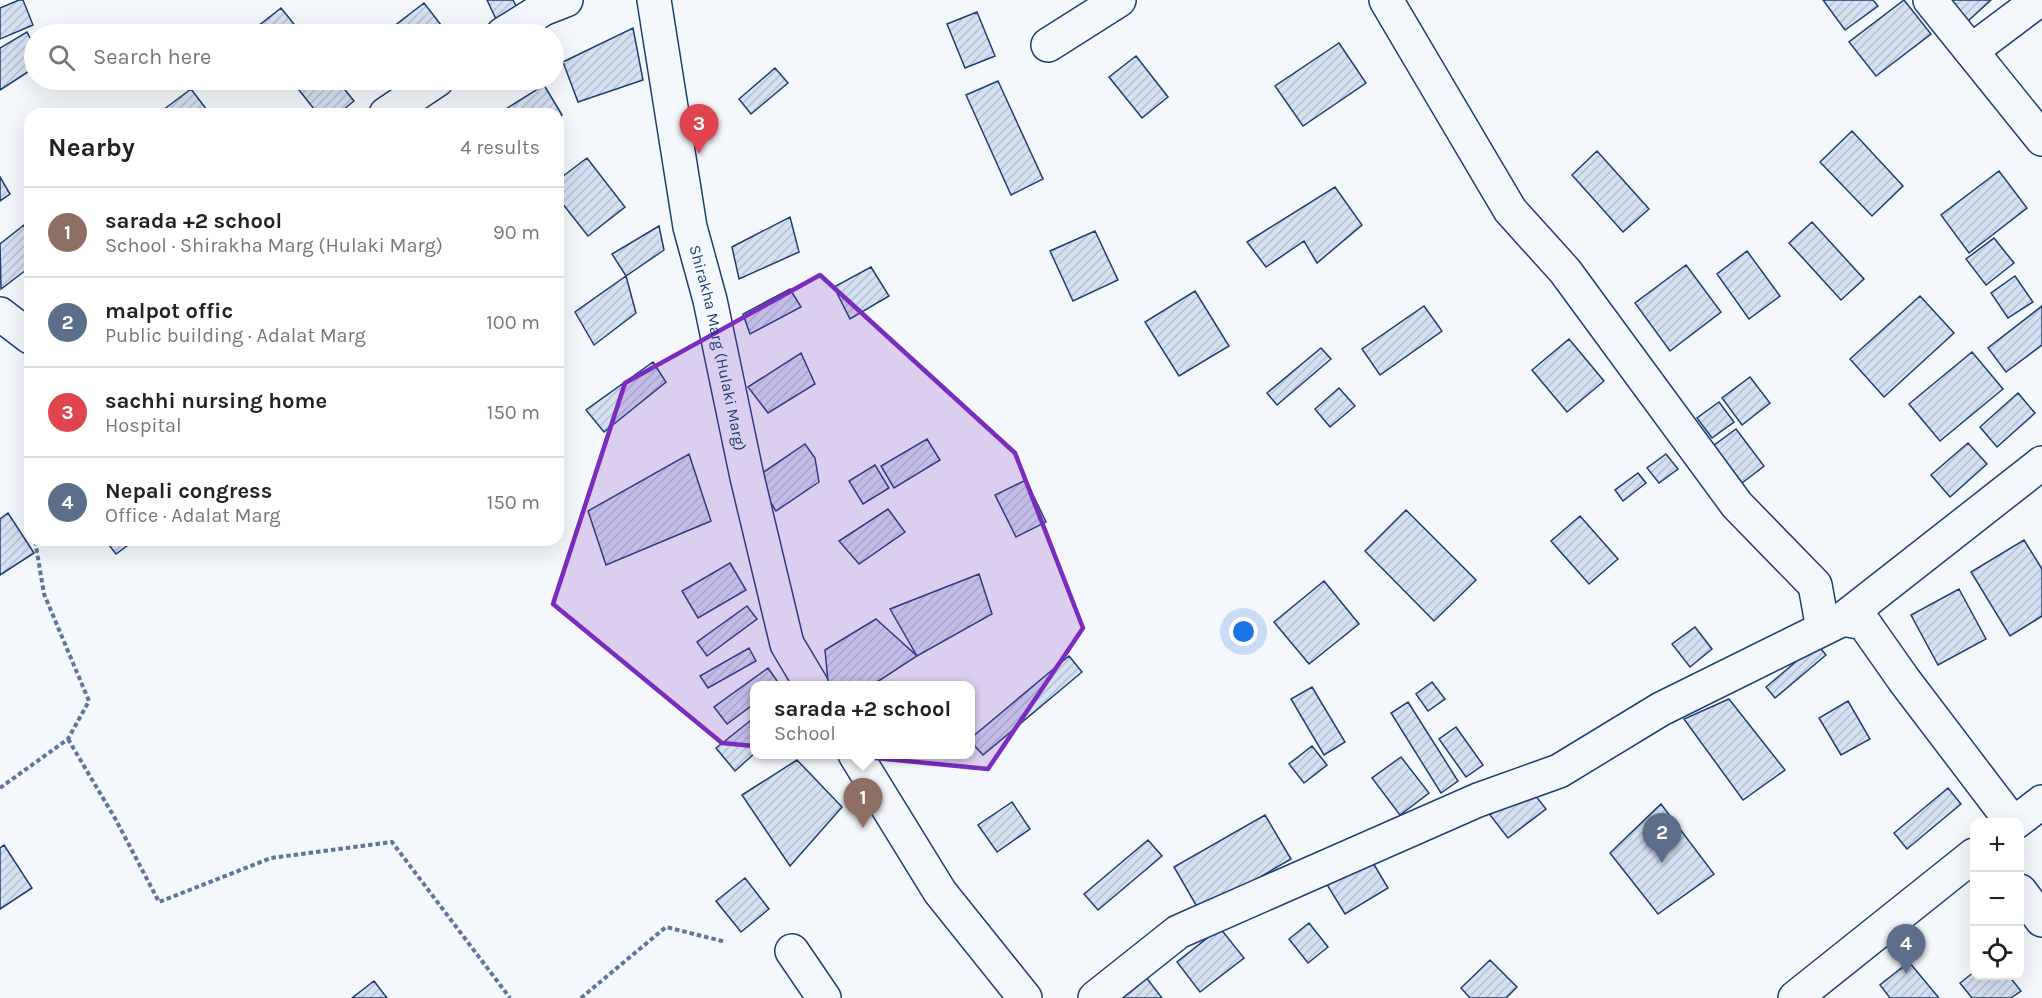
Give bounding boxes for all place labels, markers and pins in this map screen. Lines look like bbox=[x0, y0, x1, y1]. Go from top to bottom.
pin: 3 bbox=[680, 104, 718, 154]
pin: 1 bbox=[844, 778, 882, 828]
pin: 2 bbox=[1642, 814, 1682, 863]
pin: 4 bbox=[1886, 924, 1926, 974]

